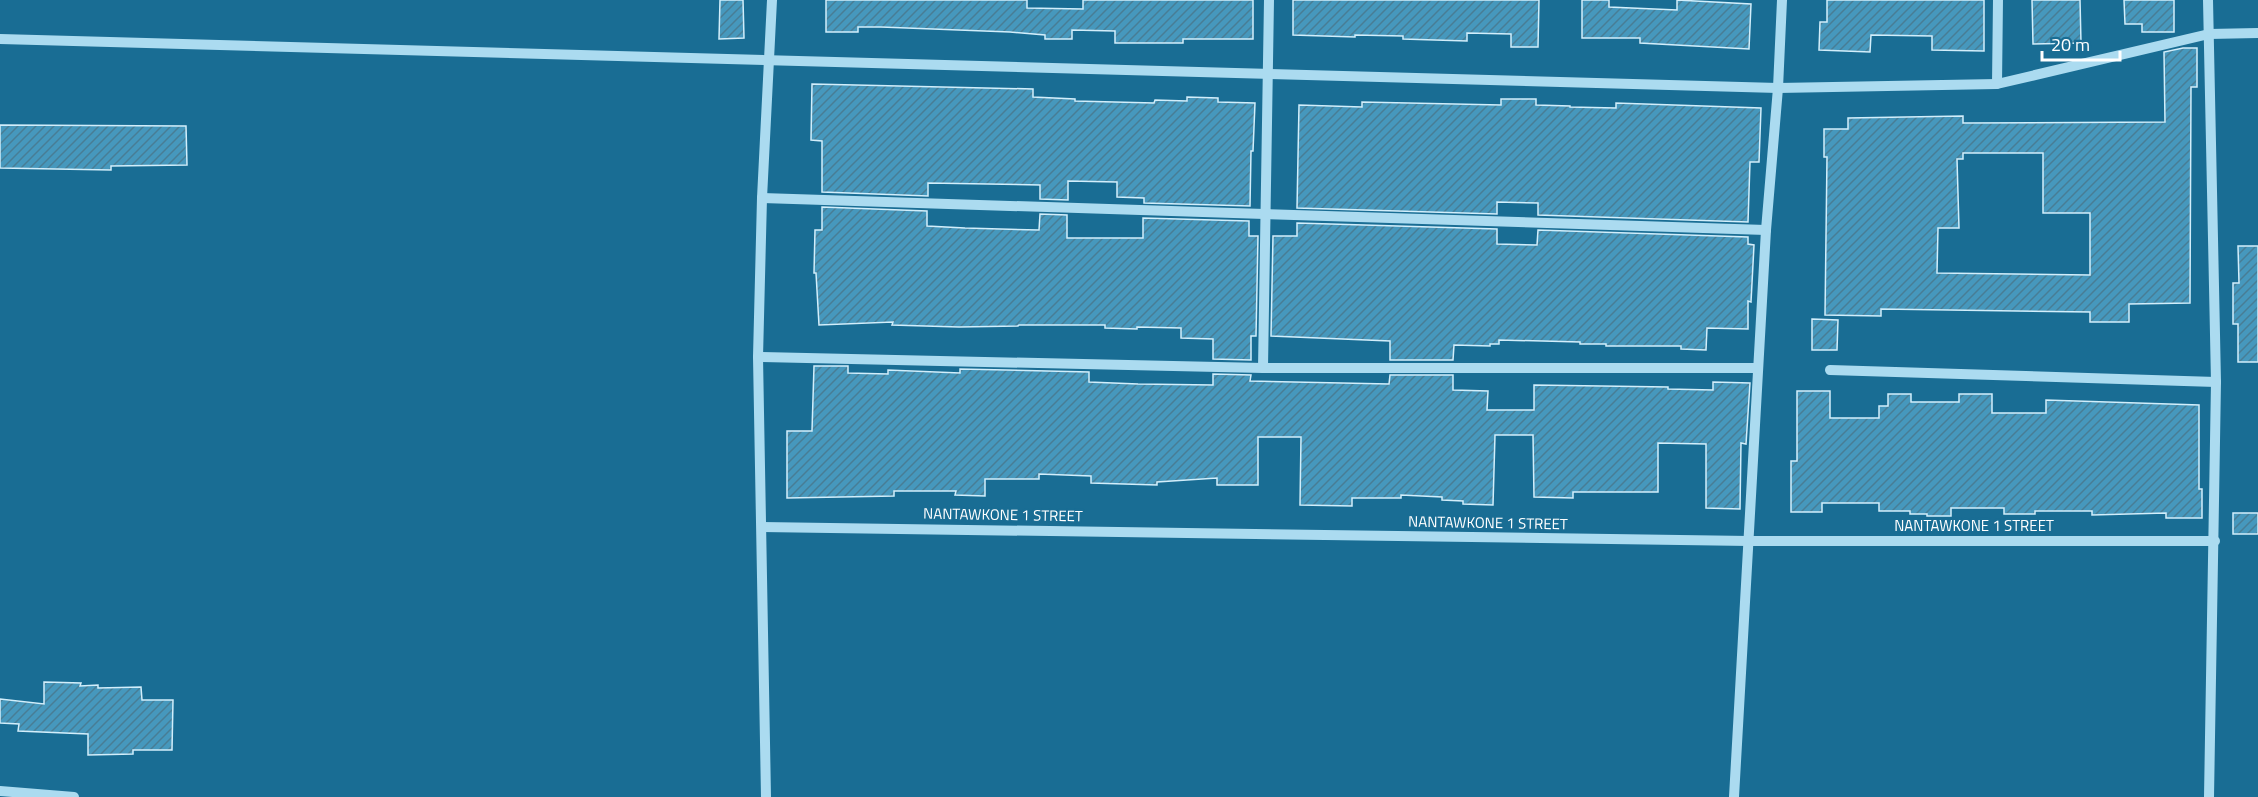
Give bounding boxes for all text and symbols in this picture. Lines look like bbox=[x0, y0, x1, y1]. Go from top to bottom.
scale bar bbox=[2042, 24, 2120, 62]
text: 20 m bbox=[2051, 31, 2090, 58]
street label: NANTAWKONE 1 STREET bbox=[923, 502, 1083, 527]
street label: NANTAWKONE 1 STREET bbox=[1408, 510, 1568, 535]
street label: NANTAWKONE 1 STREET bbox=[1894, 514, 2054, 537]

